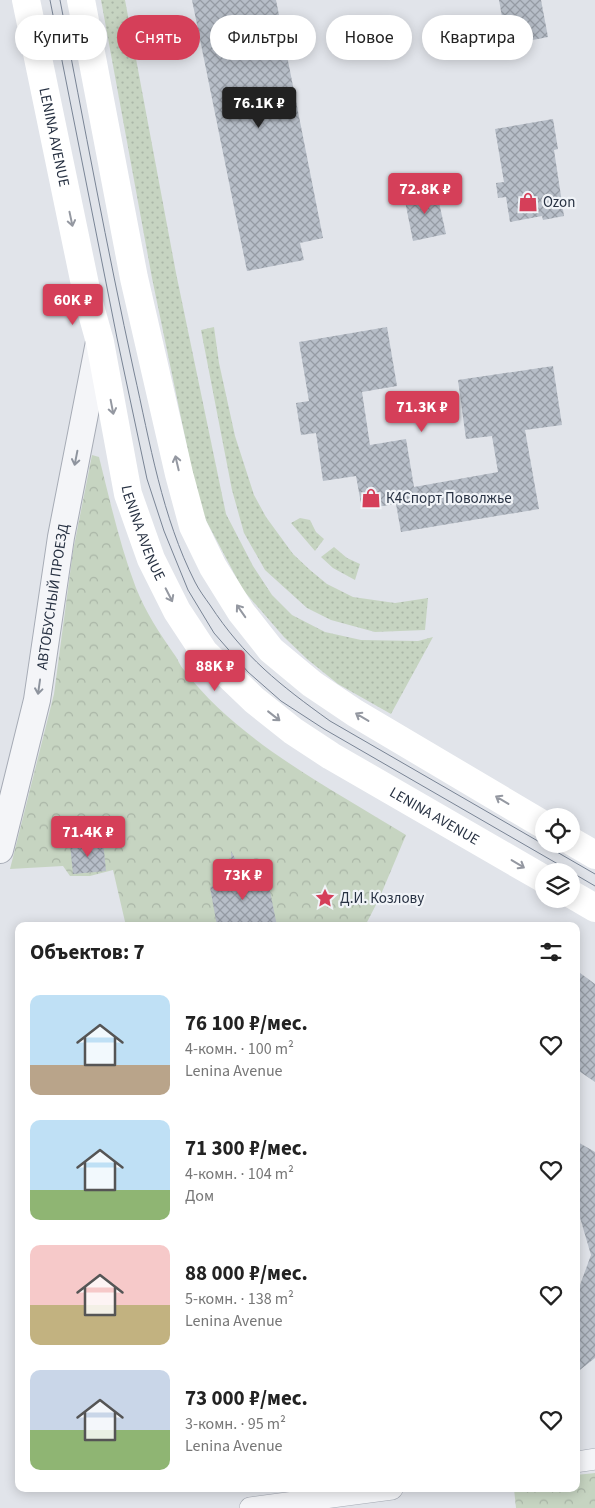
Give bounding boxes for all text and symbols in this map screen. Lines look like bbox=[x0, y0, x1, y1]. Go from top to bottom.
chip: Купить bbox=[15, 15, 107, 60]
chip: Снять bbox=[117, 15, 200, 60]
chip: Фильтры bbox=[210, 15, 316, 60]
chip: Новое bbox=[326, 15, 412, 60]
chip: Квартира bbox=[422, 15, 533, 60]
street label: LENINA AVENUE bbox=[33, 86, 74, 189]
pin: 76.1K ₽ bbox=[213, 86, 305, 129]
text: 76.1K ₽ bbox=[233, 92, 285, 114]
pin: 72.8K ₽ bbox=[379, 172, 471, 215]
text: 72.8K ₽ bbox=[399, 178, 451, 200]
shop icon: Ozon bbox=[517, 191, 539, 213]
place label: Ozon bbox=[543, 192, 575, 213]
one-way arrow bbox=[67, 211, 77, 227]
pin: 60K ₽ bbox=[38, 284, 108, 326]
text: 60K ₽ bbox=[54, 289, 92, 311]
pin: 71.3K ₽ bbox=[376, 390, 468, 433]
text: 71.3K ₽ bbox=[396, 396, 448, 418]
one-way arrow bbox=[107, 398, 117, 414]
one-way arrow bbox=[71, 450, 81, 466]
one-way arrow bbox=[172, 456, 181, 472]
street label: LENINA AVENUE bbox=[116, 483, 170, 584]
shop icon: К4Спорт Поволжье bbox=[360, 487, 382, 509]
place label: К4Спорт Поволжье bbox=[386, 488, 512, 509]
street label: АВТОБУСНЫЙ ПРОЕЗД bbox=[32, 521, 74, 671]
one-way arrow bbox=[164, 587, 174, 602]
one-way arrow bbox=[236, 604, 246, 618]
pin: 88K ₽ bbox=[180, 650, 250, 692]
text: 88K ₽ bbox=[196, 655, 234, 677]
one-way arrow bbox=[34, 679, 44, 695]
one-way arrow bbox=[267, 711, 280, 722]
one-way arrow bbox=[356, 711, 370, 721]
street label: LENINA AVENUE bbox=[386, 782, 483, 851]
one-way arrow bbox=[495, 794, 509, 804]
map controls bbox=[535, 808, 580, 908]
button: locate bbox=[535, 808, 580, 853]
pin: 71.4K ₽ bbox=[42, 816, 134, 858]
text: 71.4K ₽ bbox=[62, 821, 114, 843]
pin: 73K ₽ bbox=[208, 858, 278, 901]
one-way arrow bbox=[510, 859, 524, 869]
button: layers bbox=[535, 863, 580, 908]
text: 73K ₽ bbox=[224, 864, 262, 886]
place icon: Д.И. Козлову bbox=[314, 887, 336, 909]
place label: Д.И. Козлову bbox=[340, 888, 424, 909]
text: Объектов: 7 bbox=[30, 937, 145, 967]
icon: filters bbox=[537, 938, 565, 966]
text: 76 100 ₽/мес. bbox=[185, 1008, 308, 1038]
icon: home bbox=[70, 1015, 130, 1075]
icon: heart bbox=[537, 1031, 565, 1059]
text: 4-комн. · 100 m² bbox=[185, 1038, 294, 1060]
text: Lenina Avenue bbox=[185, 1060, 283, 1082]
text: 71 300 ₽/мес. bbox=[185, 1133, 308, 1163]
icon: home bbox=[70, 1140, 130, 1200]
icon: heart bbox=[537, 1156, 565, 1184]
text: 4-комн. · 104 m² bbox=[185, 1163, 294, 1185]
text: Дом bbox=[185, 1185, 214, 1207]
text: 88 000 ₽/мес. bbox=[185, 1258, 308, 1288]
icon: home bbox=[70, 1265, 130, 1325]
icon: heart bbox=[537, 1281, 565, 1309]
text: 5-комн. · 138 m² bbox=[185, 1288, 294, 1310]
text: Lenina Avenue bbox=[185, 1310, 283, 1332]
text: 73 000 ₽/мес. bbox=[185, 1383, 308, 1413]
icon: home bbox=[70, 1390, 130, 1450]
icon: heart bbox=[537, 1406, 565, 1434]
text: 3-комн. · 95 m² bbox=[185, 1413, 286, 1435]
text: Lenina Avenue bbox=[185, 1435, 283, 1457]

